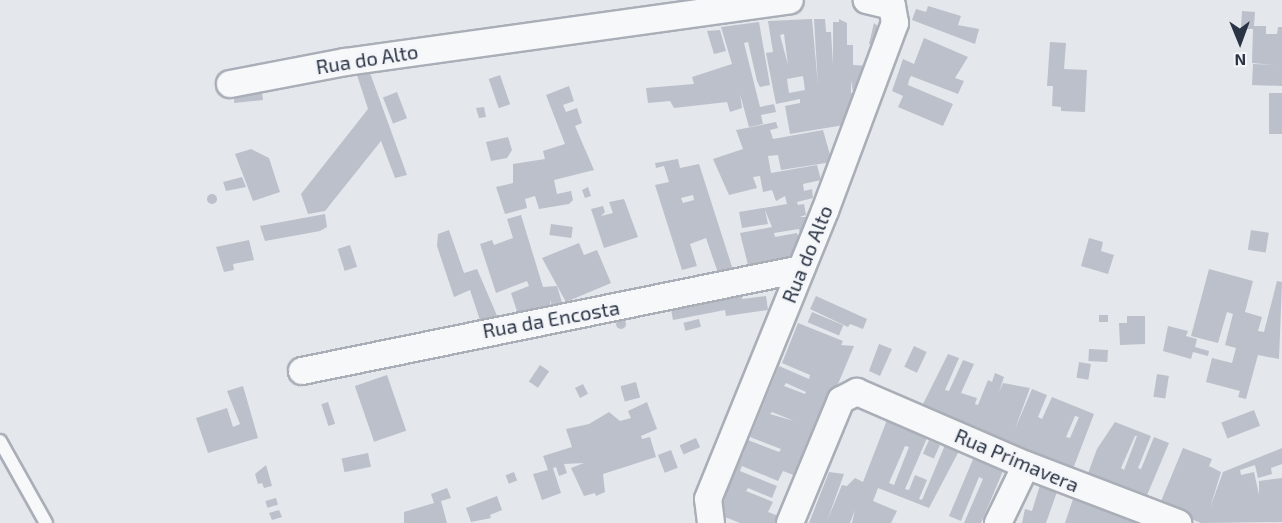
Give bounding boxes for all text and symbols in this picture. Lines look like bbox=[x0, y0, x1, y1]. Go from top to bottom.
north arrow bbox=[1210, 12, 1270, 72]
street label: Rua do Alto bbox=[314, 39, 420, 79]
text: N bbox=[1234, 51, 1246, 70]
street label: Rua do Alto bbox=[776, 201, 838, 307]
street label: Rua da Encosta bbox=[481, 295, 621, 343]
street label: Rua Primavera bbox=[951, 423, 1083, 497]

